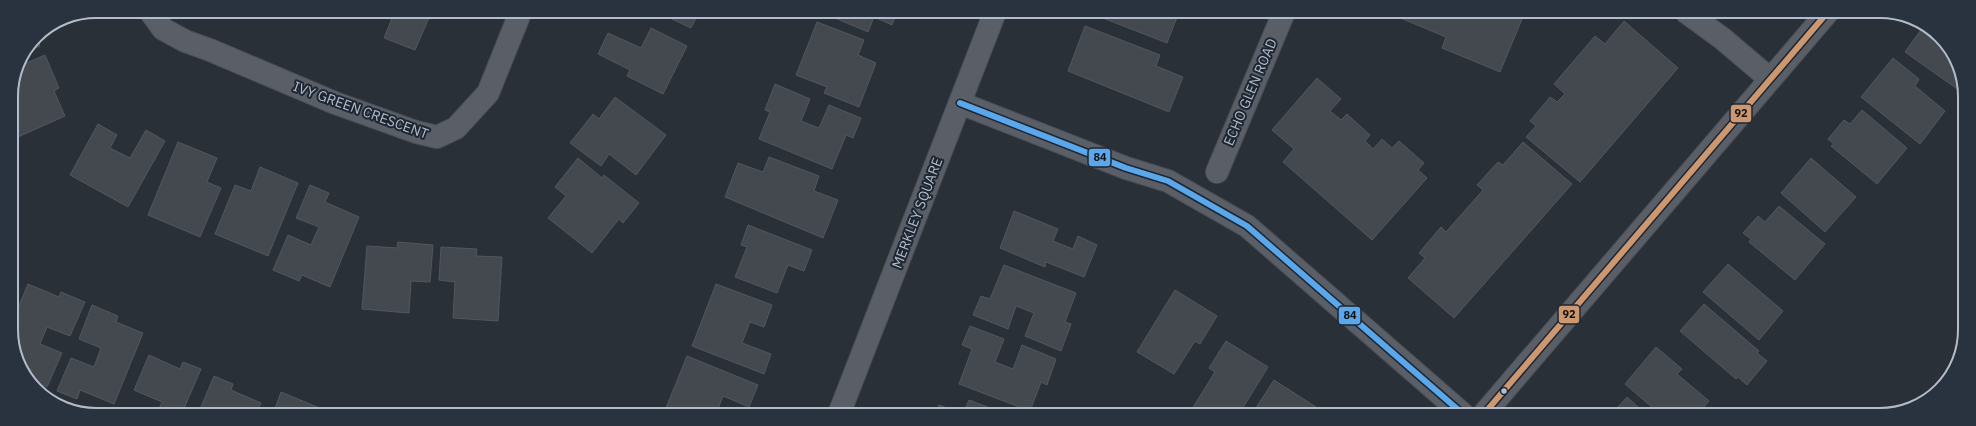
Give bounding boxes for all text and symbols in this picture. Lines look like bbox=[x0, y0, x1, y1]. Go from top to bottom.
street label: ECHO GLEN ROAD bbox=[1219, 36, 1281, 148]
street label: IVY GREEN CRESCENT bbox=[291, 77, 431, 143]
line badge: 92 bbox=[1730, 104, 1752, 123]
text: 92 bbox=[1734, 106, 1748, 120]
line badge: 84 bbox=[1088, 148, 1111, 167]
text: 84 bbox=[1093, 150, 1107, 164]
street label: MERKLEY SQUARE bbox=[888, 155, 946, 271]
line badge: 92 bbox=[1558, 305, 1580, 324]
line badge: 84 bbox=[1338, 306, 1361, 325]
text: 92 bbox=[1562, 307, 1576, 321]
text: 84 bbox=[1343, 308, 1357, 322]
unlabelled marker bbox=[1499, 386, 1509, 396]

